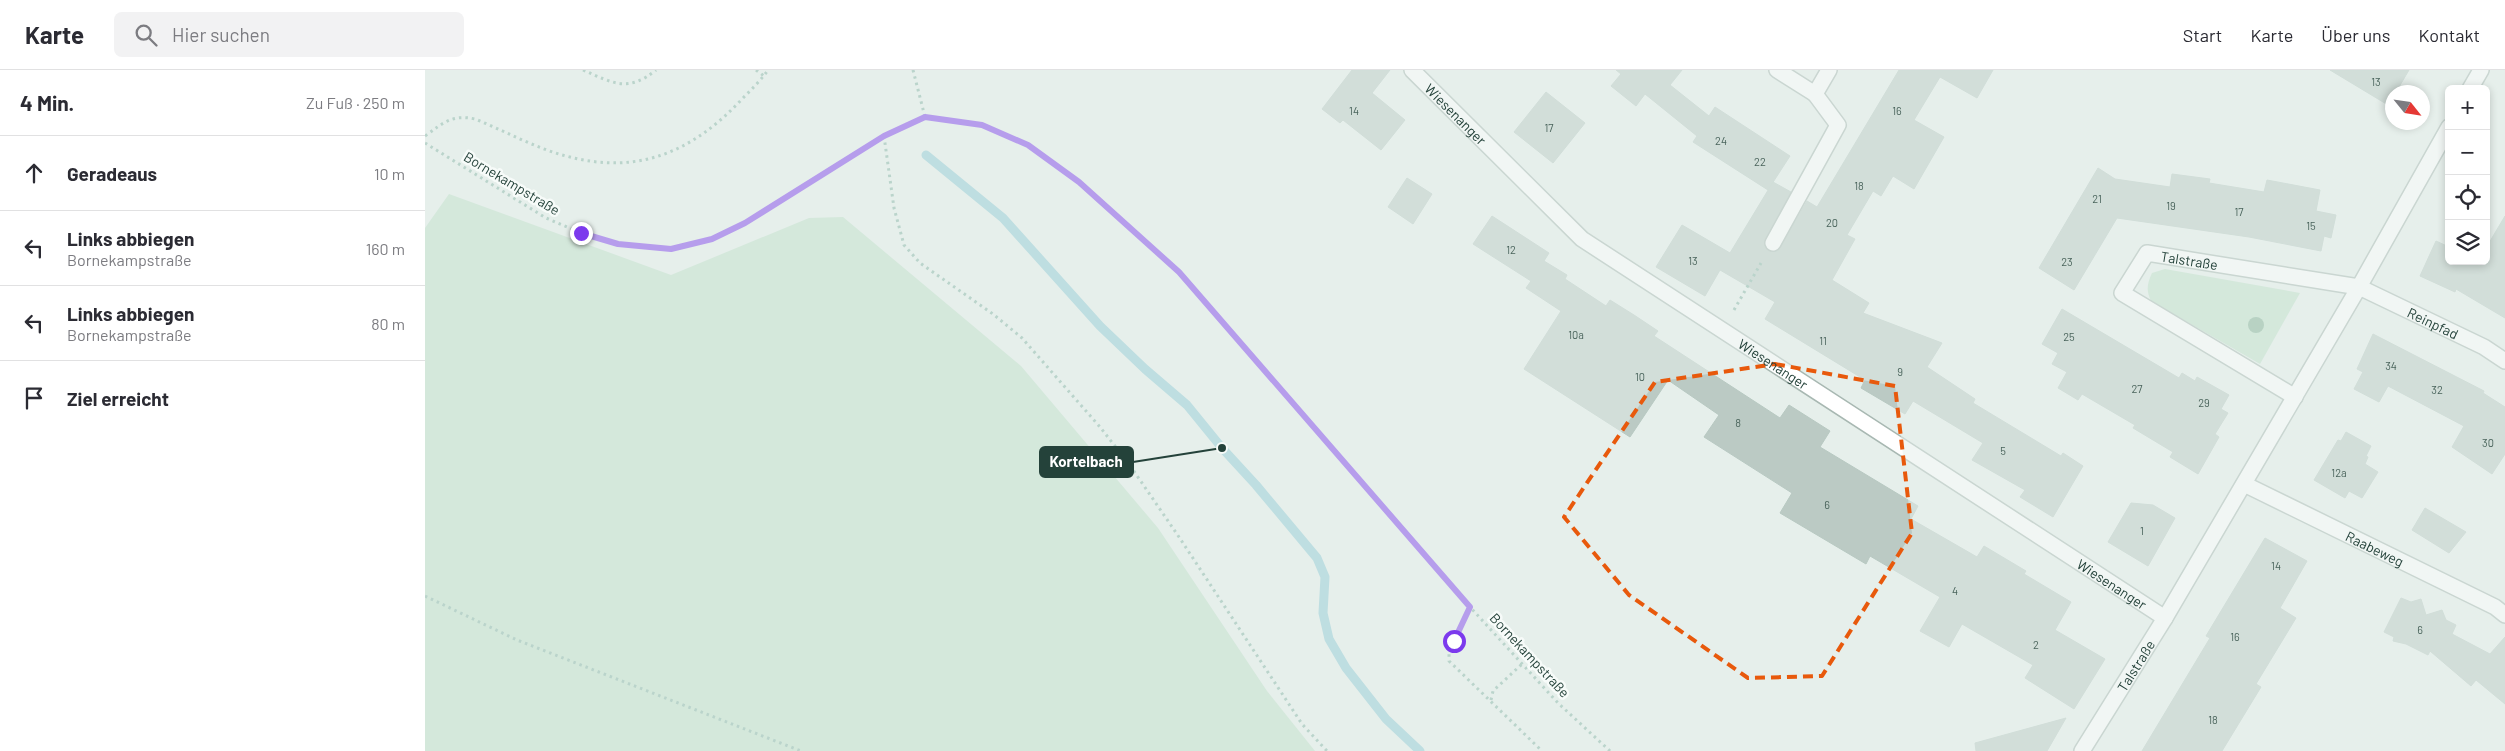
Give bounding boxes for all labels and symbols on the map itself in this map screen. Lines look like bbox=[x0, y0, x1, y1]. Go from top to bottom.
house number: 13 bbox=[2371, 75, 2381, 88]
street label: Wiesenanger bbox=[1422, 80, 1490, 148]
north arrow bbox=[2385, 85, 2430, 130]
house number: 14 bbox=[1349, 104, 1359, 117]
house number: 16 bbox=[1892, 104, 1902, 117]
house number: 17 bbox=[1544, 121, 1554, 134]
house number: 24 bbox=[1715, 134, 1727, 147]
street label: Bornekampstraße bbox=[461, 148, 563, 218]
house number: 22 bbox=[1754, 155, 1766, 168]
house number: 18 bbox=[1854, 179, 1864, 192]
house number: 21 bbox=[2092, 192, 2102, 205]
house number: 19 bbox=[2166, 199, 2176, 212]
house number: 17 bbox=[2234, 205, 2244, 218]
house number: 20 bbox=[1826, 216, 1838, 229]
house number: 15 bbox=[2306, 219, 2316, 232]
route end bbox=[570, 222, 593, 245]
house number: 12 bbox=[1506, 243, 1516, 256]
street label: Talstraße bbox=[2160, 247, 2219, 273]
house number: 13 bbox=[1688, 254, 1698, 267]
house number: 23 bbox=[2061, 255, 2073, 268]
street label: Reinpfad bbox=[2405, 303, 2461, 342]
house number: 10a bbox=[1568, 328, 1584, 341]
house number: 25 bbox=[2063, 330, 2075, 343]
house number: 11 bbox=[1819, 334, 1827, 347]
street label: Wiesenanger bbox=[1735, 335, 1811, 392]
house number: 34 bbox=[2385, 359, 2397, 372]
house number: 9 bbox=[1897, 365, 1903, 378]
house number: 10 bbox=[1635, 370, 1645, 383]
house number: 27 bbox=[2131, 382, 2143, 395]
house number: 32 bbox=[2431, 383, 2443, 396]
house number: 29 bbox=[2198, 396, 2210, 409]
house number: 8 bbox=[1735, 416, 1741, 429]
house number: 30 bbox=[2482, 436, 2494, 449]
house number: 5 bbox=[2000, 444, 2006, 457]
callout: Kortelbach bbox=[1040, 447, 1133, 477]
text: Kortelbach bbox=[1049, 452, 1123, 470]
house number: 12a bbox=[2331, 466, 2347, 479]
house number: 6 bbox=[1824, 498, 1830, 511]
house number: 1 bbox=[2140, 524, 2144, 537]
street label: Raabeweg bbox=[2343, 527, 2407, 570]
street label: Wiesenanger bbox=[2074, 555, 2150, 612]
house number: 14 bbox=[2271, 559, 2281, 572]
house number: 4 bbox=[1952, 584, 1958, 597]
street label: Bornekampstraße bbox=[1487, 609, 1573, 701]
house number: 6 bbox=[2417, 623, 2423, 636]
route start bbox=[1443, 630, 1466, 653]
house number: 16 bbox=[2230, 630, 2240, 643]
street label: Talstraße bbox=[2113, 636, 2158, 694]
house number: 2 bbox=[2033, 638, 2039, 651]
house number: 18 bbox=[2208, 713, 2218, 726]

